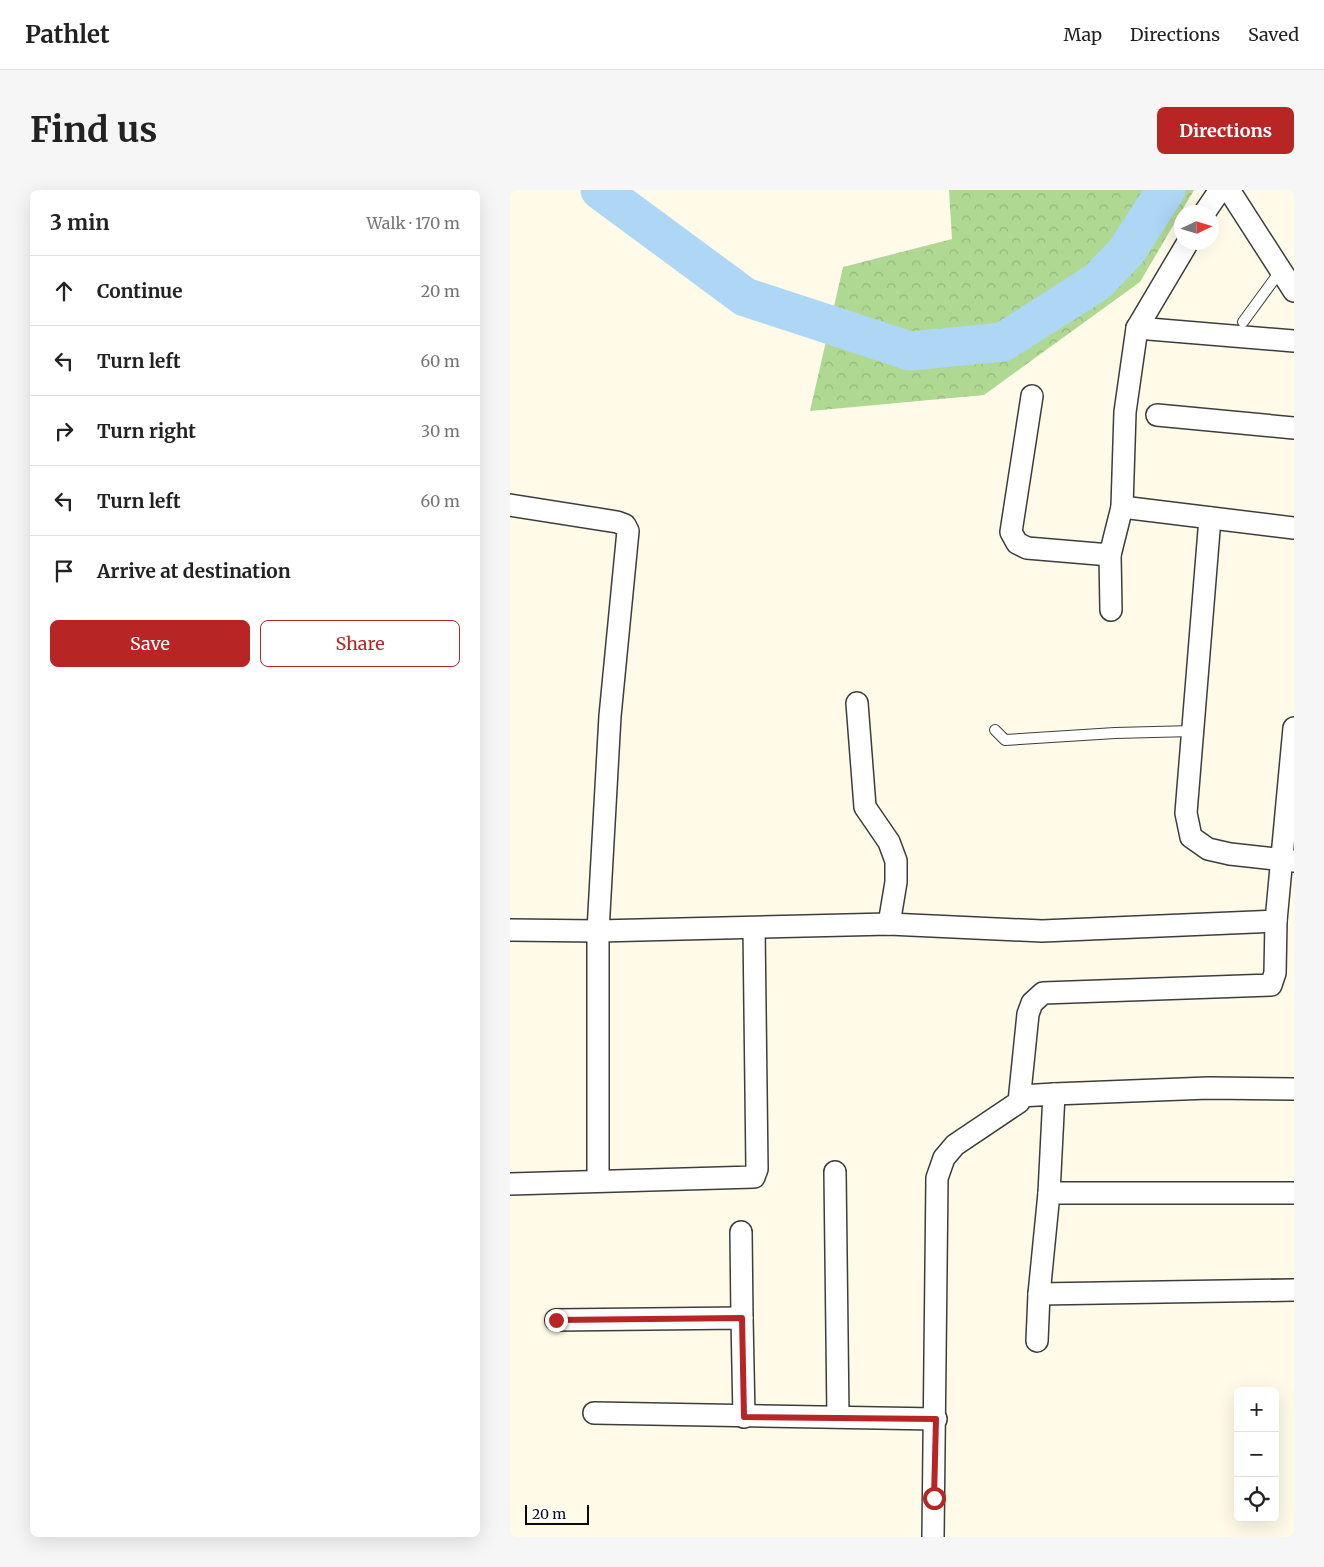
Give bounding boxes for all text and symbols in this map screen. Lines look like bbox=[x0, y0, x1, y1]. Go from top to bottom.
text: Pathlet bbox=[25, 19, 110, 50]
text: Map bbox=[1064, 23, 1102, 46]
text: Directions bbox=[1130, 23, 1220, 46]
text: Saved bbox=[1248, 23, 1299, 46]
button: Directions bbox=[1157, 107, 1294, 154]
text: Find us bbox=[30, 108, 157, 152]
north arrow bbox=[1174, 205, 1219, 250]
text: 3 min bbox=[50, 209, 109, 236]
text: Walk · 170 m bbox=[367, 213, 460, 233]
icon: ahead bbox=[50, 277, 78, 305]
text: Continue bbox=[97, 279, 183, 303]
text: 20 m bbox=[421, 281, 460, 301]
icon: left bbox=[50, 347, 78, 375]
text: Turn left bbox=[97, 349, 181, 373]
text: 60 m bbox=[420, 351, 460, 371]
icon: right bbox=[50, 417, 78, 445]
text: Turn right bbox=[97, 419, 196, 443]
text: 30 m bbox=[421, 421, 460, 441]
icon: left bbox=[50, 487, 78, 515]
text: Turn left bbox=[97, 489, 181, 513]
text: 60 m bbox=[420, 491, 460, 511]
icon: arrive bbox=[50, 557, 78, 585]
text: Arrive at destination bbox=[97, 559, 291, 583]
button: Save bbox=[50, 620, 250, 667]
button: Share bbox=[260, 620, 460, 667]
route end bbox=[545, 1309, 568, 1332]
map controls bbox=[1234, 1387, 1279, 1522]
button: + bbox=[1234, 1387, 1279, 1432]
button: − bbox=[1234, 1432, 1279, 1477]
button: locate bbox=[1234, 1477, 1279, 1522]
route start bbox=[923, 1487, 946, 1510]
scale bar bbox=[525, 1502, 589, 1525]
text: 20 m bbox=[532, 1505, 566, 1523]

